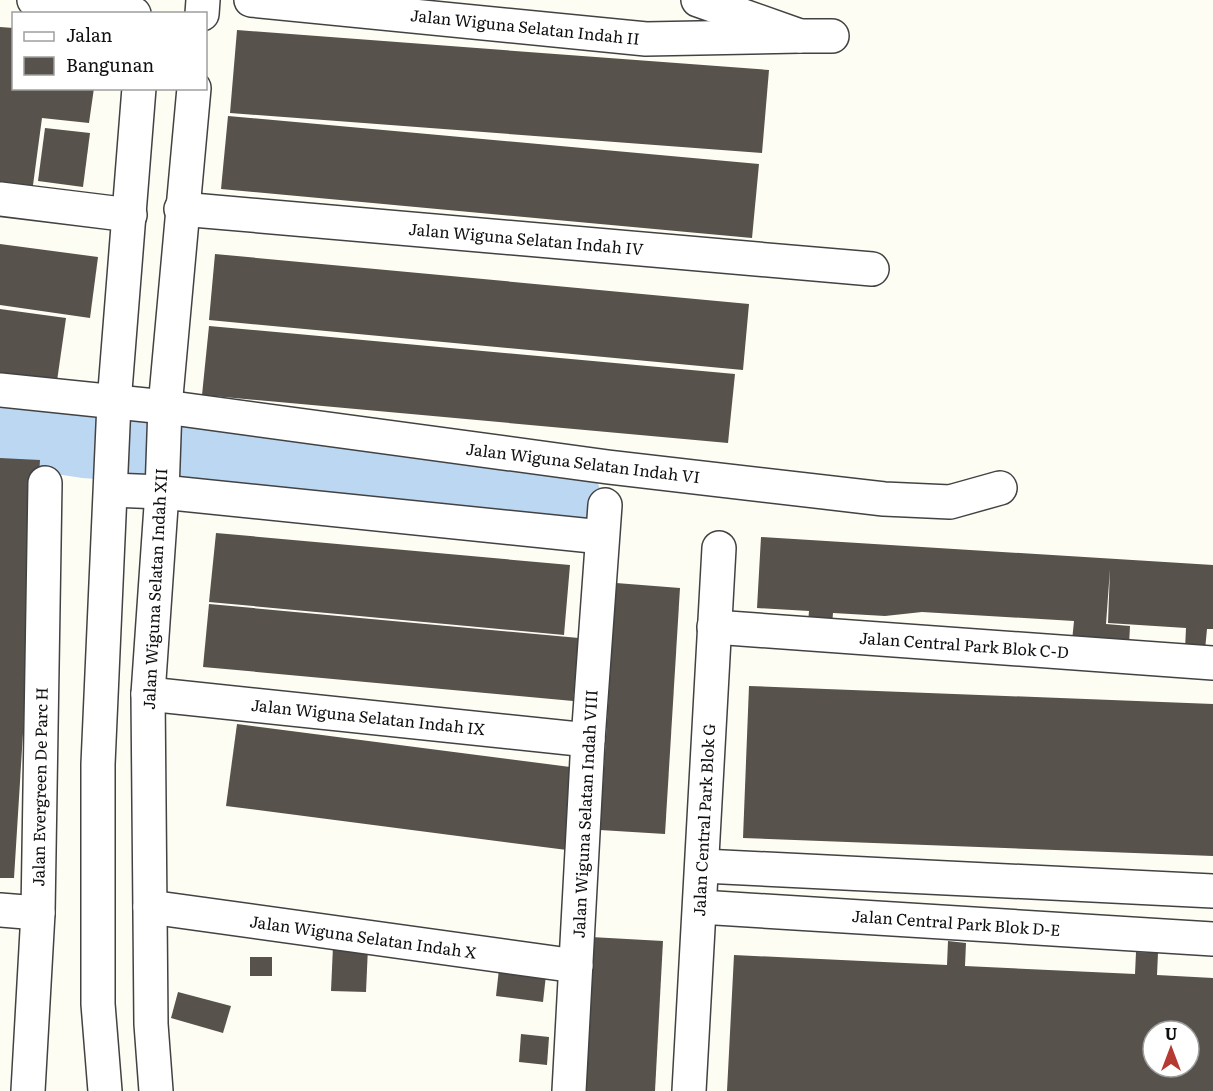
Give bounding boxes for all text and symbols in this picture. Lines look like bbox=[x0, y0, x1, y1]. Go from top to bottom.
street label: Jalan Wiguna Selatan Indah II bbox=[409, 2, 641, 50]
legend bbox=[12, 12, 207, 90]
text: Jalan bbox=[66, 21, 113, 48]
text: Bangunan bbox=[66, 51, 154, 78]
street label: Jalan Wiguna Selatan Indah IV bbox=[408, 216, 645, 260]
street label: Jalan Wiguna Selatan Indah VI bbox=[465, 436, 702, 488]
street label: Jalan Wiguna Selatan Indah XII bbox=[136, 468, 172, 710]
street label: Jalan Central Park Blok C-D bbox=[858, 625, 1070, 663]
street label: Jalan Evergreen De Parc H bbox=[25, 687, 53, 887]
street label: Jalan Wiguna Selatan Indah VIII bbox=[566, 689, 602, 939]
street label: Jalan Wiguna Selatan Indah IX bbox=[250, 692, 487, 740]
street label: Jalan Central Park Blok G bbox=[686, 723, 720, 917]
street label: Jalan Central Park Blok D-E bbox=[851, 903, 1061, 941]
street label: Jalan Wiguna Selatan Indah X bbox=[248, 908, 479, 964]
north arrow bbox=[1141, 1019, 1201, 1079]
text: U bbox=[1165, 1021, 1178, 1045]

